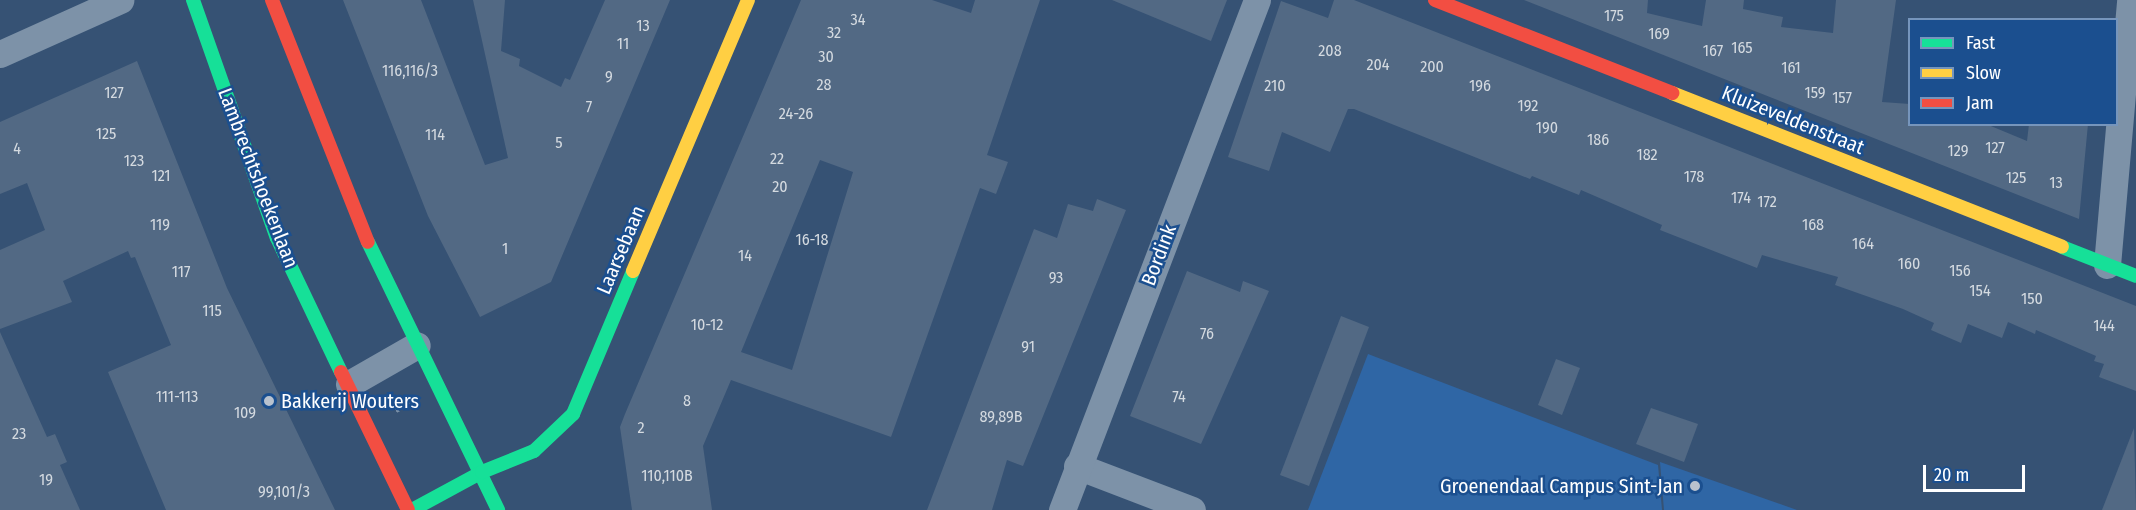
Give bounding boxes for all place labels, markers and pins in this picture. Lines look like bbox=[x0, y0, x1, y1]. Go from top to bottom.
place label: Bakkerij Wouters bbox=[281, 389, 419, 413]
marker: Bakkerij Wouters bbox=[262, 394, 276, 408]
place label: Groenendaal Campus Sint-Jan bbox=[1440, 474, 1683, 498]
marker: Groenendaal Campus Sint-Jan bbox=[1688, 479, 1702, 493]

